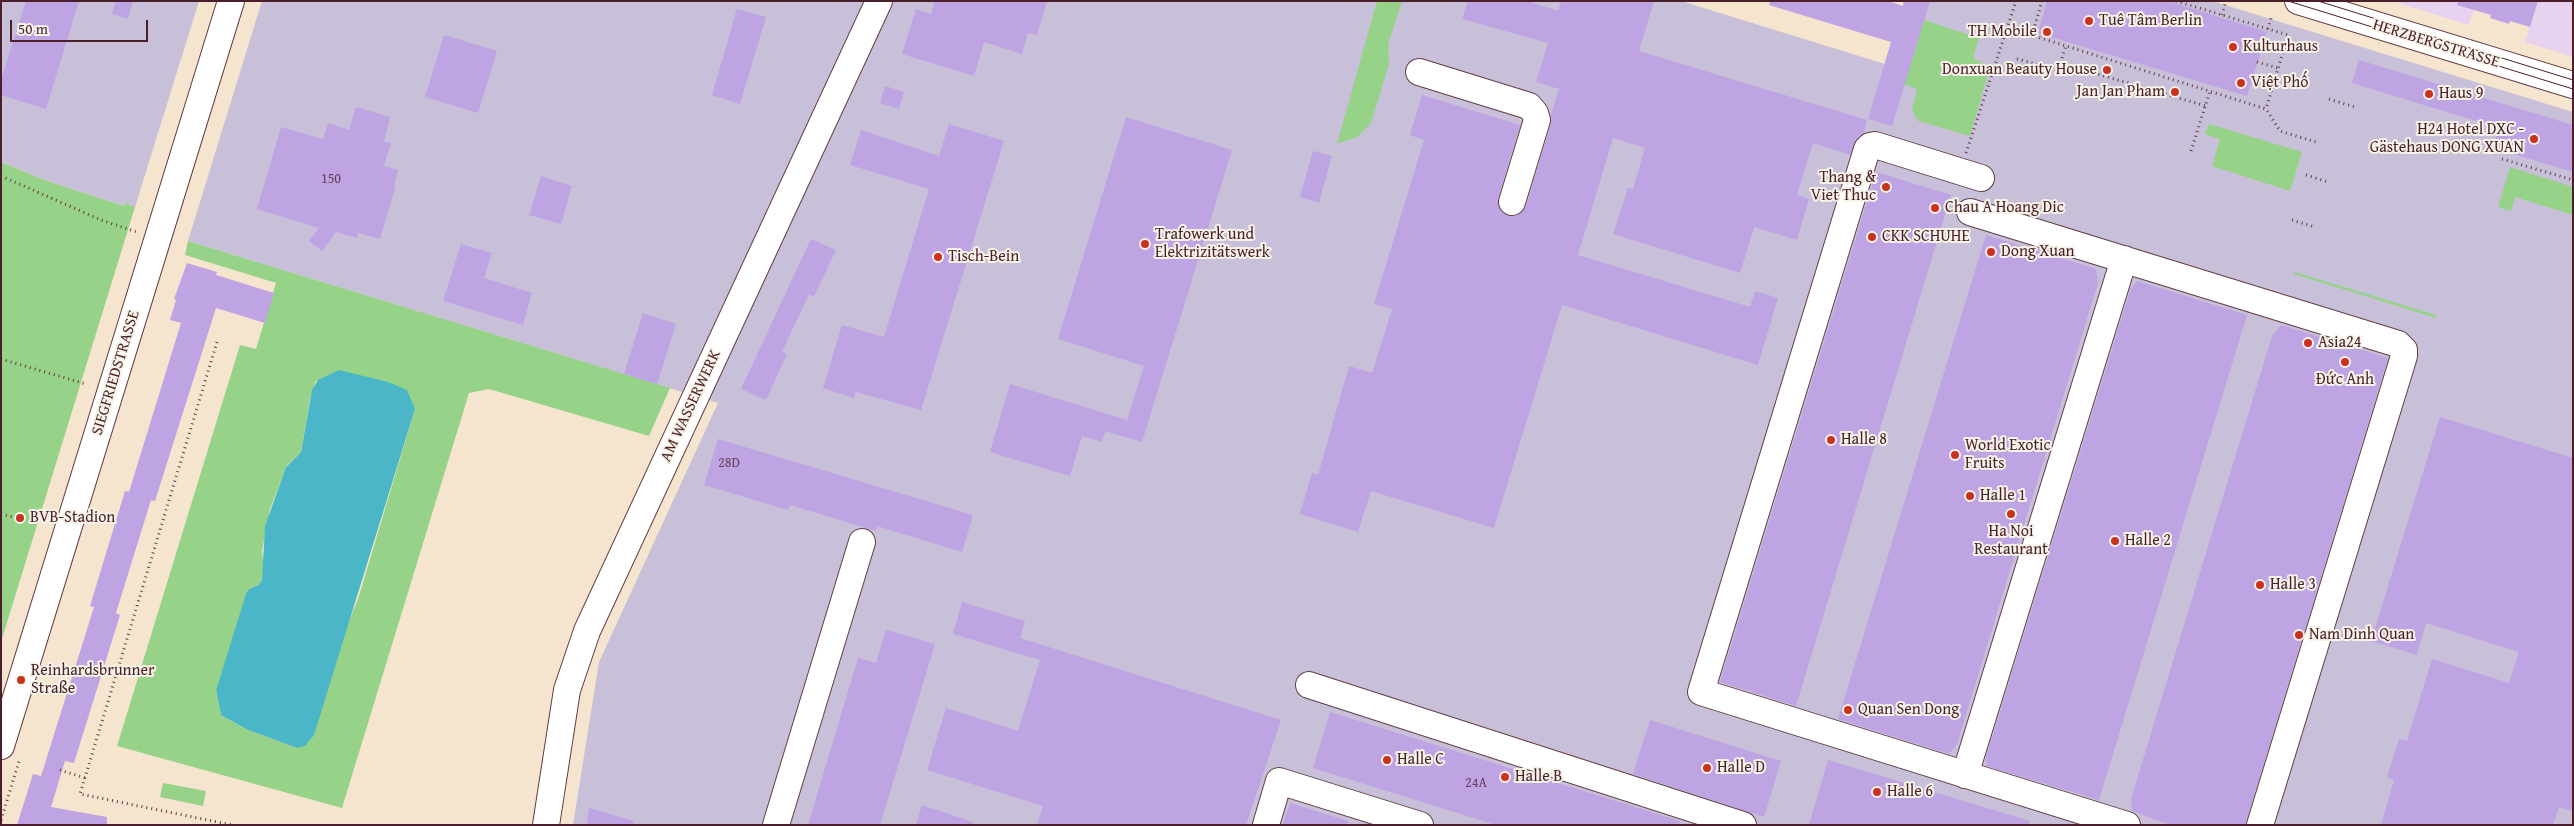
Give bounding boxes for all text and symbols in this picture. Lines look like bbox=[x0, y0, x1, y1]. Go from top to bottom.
scale bar bbox=[12, 10, 150, 42]
place label: Tuê Tâm Berlin bbox=[2099, 11, 2202, 31]
marker: Tuê Tâm Berlin bbox=[2083, 15, 2095, 27]
street label: HERZBERGSTRASSE bbox=[2370, 16, 2502, 72]
text: 50 m bbox=[18, 18, 48, 39]
place label: TH Mobile bbox=[1968, 22, 2037, 42]
marker: TH Mobile bbox=[2041, 26, 2053, 38]
place label: Kulturhaus bbox=[2243, 37, 2318, 57]
marker: Kulturhaus bbox=[2227, 41, 2239, 53]
place label: Donxuan Beauty House bbox=[1942, 60, 2097, 80]
marker: Donxuan Beauty House bbox=[2101, 64, 2113, 76]
place label: Việt Phố bbox=[2251, 73, 2308, 93]
marker: Việt Phố bbox=[2235, 77, 2247, 89]
place label: Jan Jan Pham bbox=[2077, 82, 2165, 102]
place label: Haus 9 bbox=[2439, 84, 2483, 104]
marker: Jan Jan Pham bbox=[2169, 86, 2181, 98]
marker: Haus 9 bbox=[2423, 88, 2435, 100]
place label: H24 Hotel DXC - Gästehaus DONG XUAN bbox=[2370, 120, 2524, 158]
marker: H24 Hotel DXC - Gästehaus DONG XUAN bbox=[2528, 133, 2540, 145]
place label: Thang & Viet Thuc bbox=[1811, 168, 1876, 206]
house number: 150 bbox=[321, 171, 341, 187]
marker: Thang & Viet Thuc bbox=[1880, 181, 1892, 193]
place label: Chau A Hoang Dic bbox=[1945, 198, 2064, 218]
marker: Chau A Hoang Dic bbox=[1929, 202, 1941, 214]
place label: Trafowerk und Elektrizitätswerk bbox=[1155, 225, 1270, 263]
place label: CKK SCHUHE bbox=[1882, 227, 1970, 247]
marker: CKK SCHUHE bbox=[1866, 231, 1878, 243]
marker: Trafowerk und Elektrizitätswerk bbox=[1139, 238, 1151, 250]
place label: Dong Xuan bbox=[2001, 242, 2074, 262]
marker: Dong Xuan bbox=[1985, 246, 1997, 258]
place label: Tisch-Bein bbox=[948, 247, 1019, 267]
marker: Tisch-Bein bbox=[932, 251, 944, 263]
street label: SIEGFRIEDSTRASSE bbox=[88, 308, 144, 438]
place label: Asia24 bbox=[2318, 333, 2362, 353]
marker: Asia24 bbox=[2302, 337, 2314, 349]
street label: AM WASSERWERK bbox=[657, 347, 725, 465]
marker: Đức Anh bbox=[2339, 356, 2351, 368]
place label: Đức Anh bbox=[2316, 370, 2374, 390]
place label: Halle 8 bbox=[1841, 430, 1887, 450]
marker: Halle 8 bbox=[1825, 434, 1837, 446]
place label: World Exotic Fruits bbox=[1965, 436, 2051, 474]
marker: World Exotic Fruits bbox=[1949, 449, 1961, 461]
house number: 28D bbox=[718, 455, 740, 471]
place label: Halle 1 bbox=[1980, 486, 2026, 506]
marker: Halle 1 bbox=[1964, 490, 1976, 502]
place label: BVB-Stadion bbox=[30, 508, 115, 528]
marker: Ha Noi Restaurant bbox=[2005, 508, 2017, 520]
marker: BVB-Stadion bbox=[14, 512, 26, 524]
place label: Ha Noi Restaurant bbox=[1974, 522, 2048, 560]
place label: Halle 2 bbox=[2125, 531, 2171, 551]
marker: Halle 2 bbox=[2109, 535, 2121, 547]
place label: Halle 3 bbox=[2270, 575, 2316, 595]
marker: Halle 3 bbox=[2254, 579, 2266, 591]
place label: Nam Dinh Quan bbox=[2309, 625, 2414, 645]
marker: Nam Dinh Quan bbox=[2293, 629, 2305, 641]
place label: Reinhardsbrunner Straße bbox=[31, 661, 155, 699]
marker: Reinhardsbrunner Straße bbox=[15, 674, 27, 686]
place label: Quan Sen Dong bbox=[1858, 700, 1959, 720]
marker: Quan Sen Dong bbox=[1842, 704, 1854, 716]
place label: Halle C bbox=[1397, 750, 1444, 770]
marker: Halle C bbox=[1381, 754, 1393, 766]
place label: Halle D bbox=[1717, 758, 1765, 778]
marker: Halle D bbox=[1701, 762, 1713, 774]
place label: Halle B bbox=[1515, 767, 1562, 787]
marker: Halle B bbox=[1499, 771, 1511, 783]
house number: 24A bbox=[1465, 775, 1487, 791]
place label: Halle 6 bbox=[1887, 782, 1933, 802]
marker: Halle 6 bbox=[1871, 786, 1883, 798]

